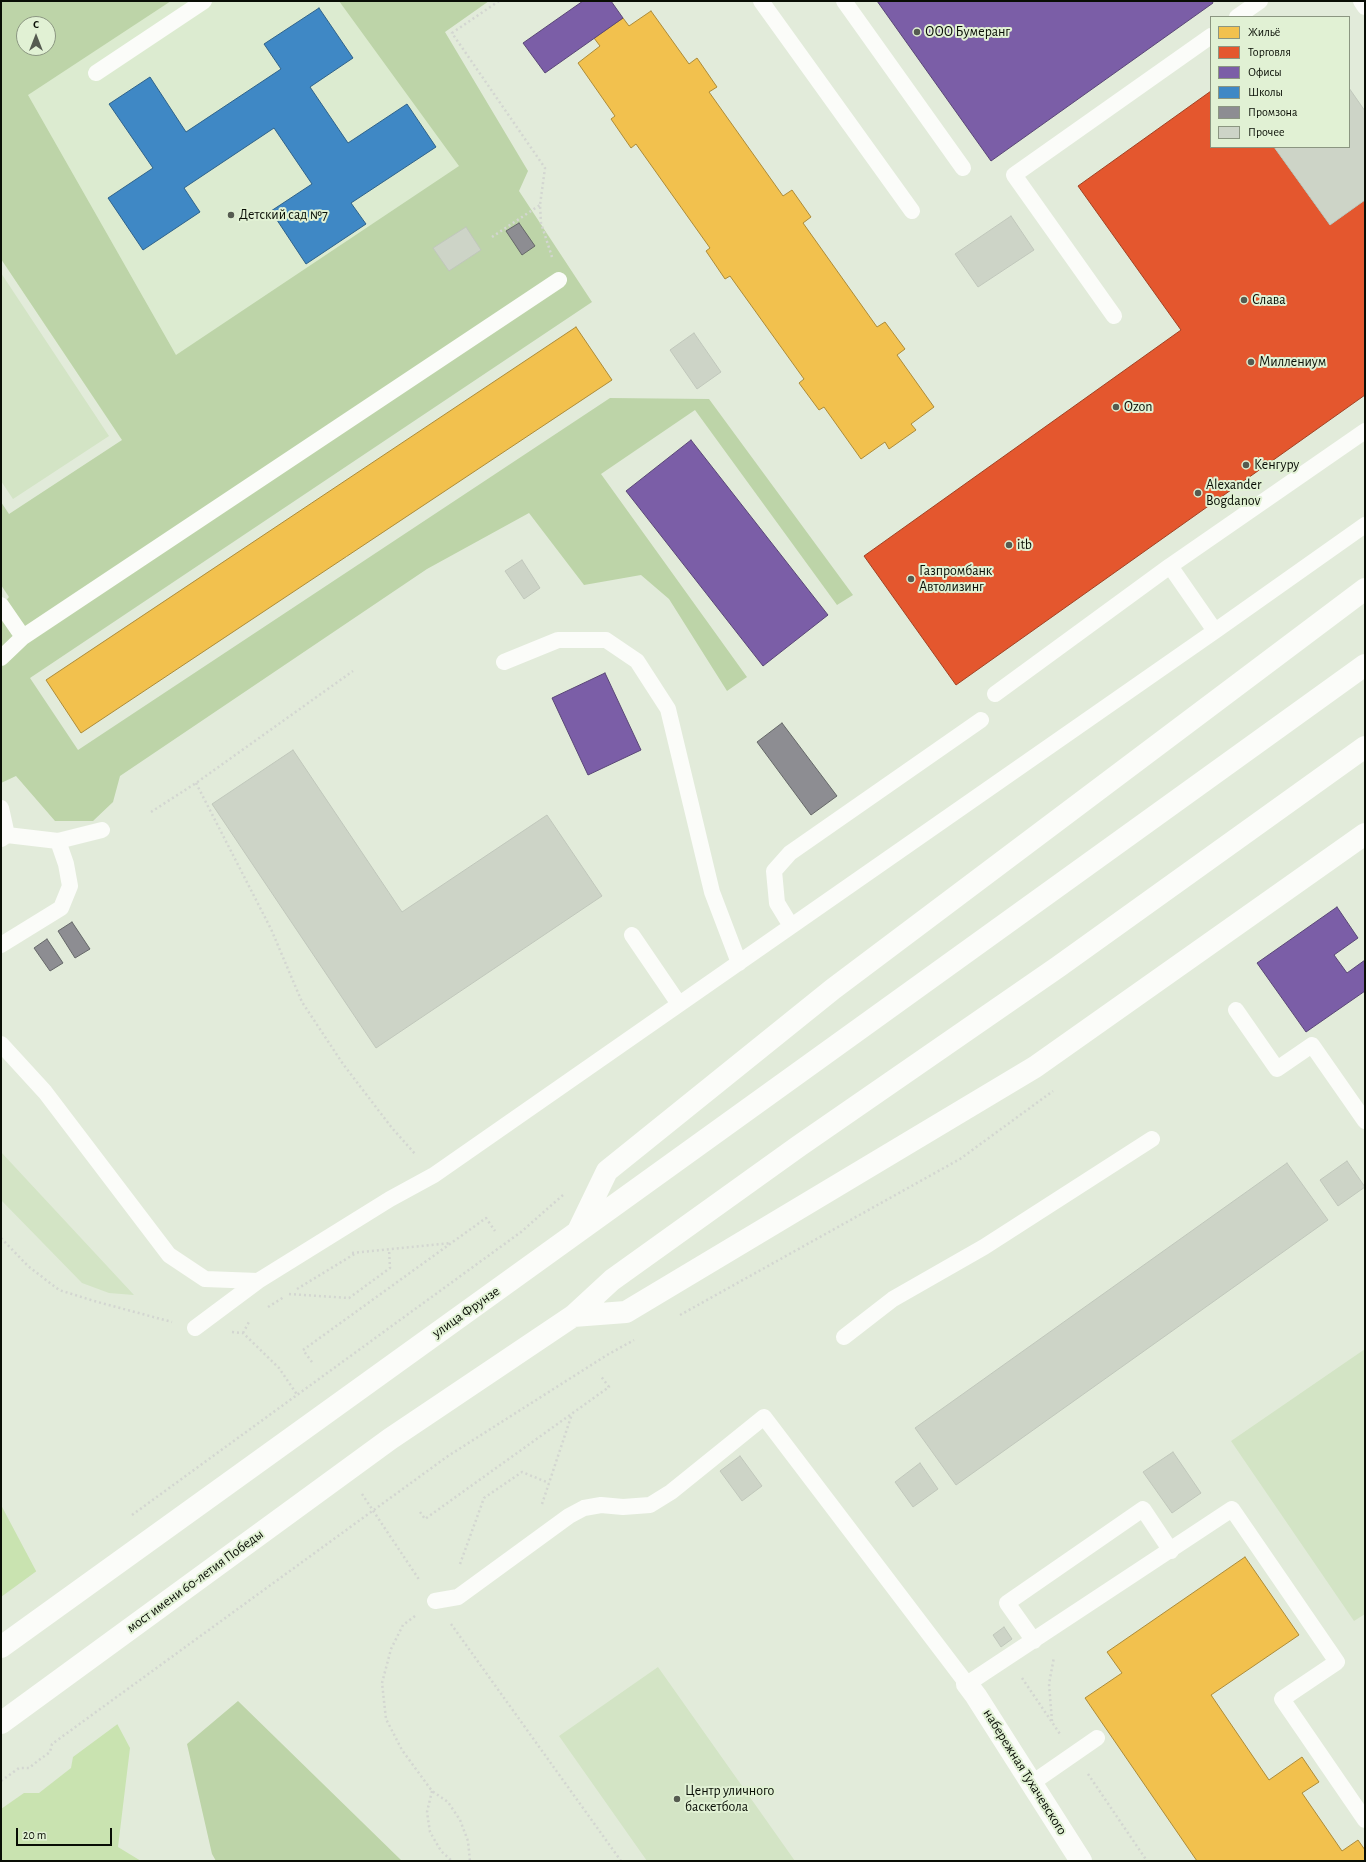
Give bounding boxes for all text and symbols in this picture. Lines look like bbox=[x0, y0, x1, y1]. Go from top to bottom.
north arrow bbox=[16, 16, 56, 56]
legend bbox=[1210, 16, 1350, 148]
text: С bbox=[33, 19, 39, 30]
place label: ООО Бумеранг bbox=[925, 24, 1010, 40]
text: Жильё bbox=[1248, 26, 1280, 38]
marker: ООО Бумеранг bbox=[912, 27, 922, 37]
text: Торговля bbox=[1248, 46, 1291, 58]
text: Офисы bbox=[1248, 66, 1282, 78]
text: Школы bbox=[1248, 86, 1283, 98]
text: Промзона bbox=[1248, 106, 1298, 118]
text: Прочее bbox=[1248, 126, 1284, 138]
place label: Детский сад №7 bbox=[239, 207, 328, 223]
marker: Детский сад №7 bbox=[226, 210, 236, 220]
place label: Слава bbox=[1252, 292, 1286, 308]
marker: Слава bbox=[1239, 295, 1249, 305]
place label: Миллениум bbox=[1259, 354, 1326, 370]
marker: Миллениум bbox=[1246, 357, 1256, 367]
place label: Ozon bbox=[1124, 399, 1152, 415]
marker: Ozon bbox=[1111, 402, 1121, 412]
place label: Кенгуру bbox=[1254, 457, 1299, 473]
marker: Кенгуру bbox=[1241, 460, 1251, 470]
place label: Alexander Bogdanov bbox=[1206, 477, 1262, 510]
marker: Alexander Bogdanov bbox=[1193, 488, 1203, 498]
place label: itb bbox=[1017, 537, 1032, 553]
marker: itb bbox=[1004, 540, 1014, 550]
place label: Газпромбанк Автолизинг bbox=[919, 563, 992, 596]
marker: Газпромбанк Автолизинг bbox=[906, 574, 916, 584]
street label: улица Фрунзе bbox=[429, 1283, 503, 1341]
street label: мост имени 60-летия Победы bbox=[123, 1526, 267, 1636]
street label: набережная Тухачевского bbox=[979, 1706, 1071, 1838]
place label: Центр уличного баскетбола bbox=[685, 1783, 774, 1816]
marker: Центр уличного баскетбола bbox=[672, 1794, 682, 1804]
scale bar bbox=[18, 1820, 114, 1846]
text: 20 m bbox=[23, 1829, 46, 1841]

